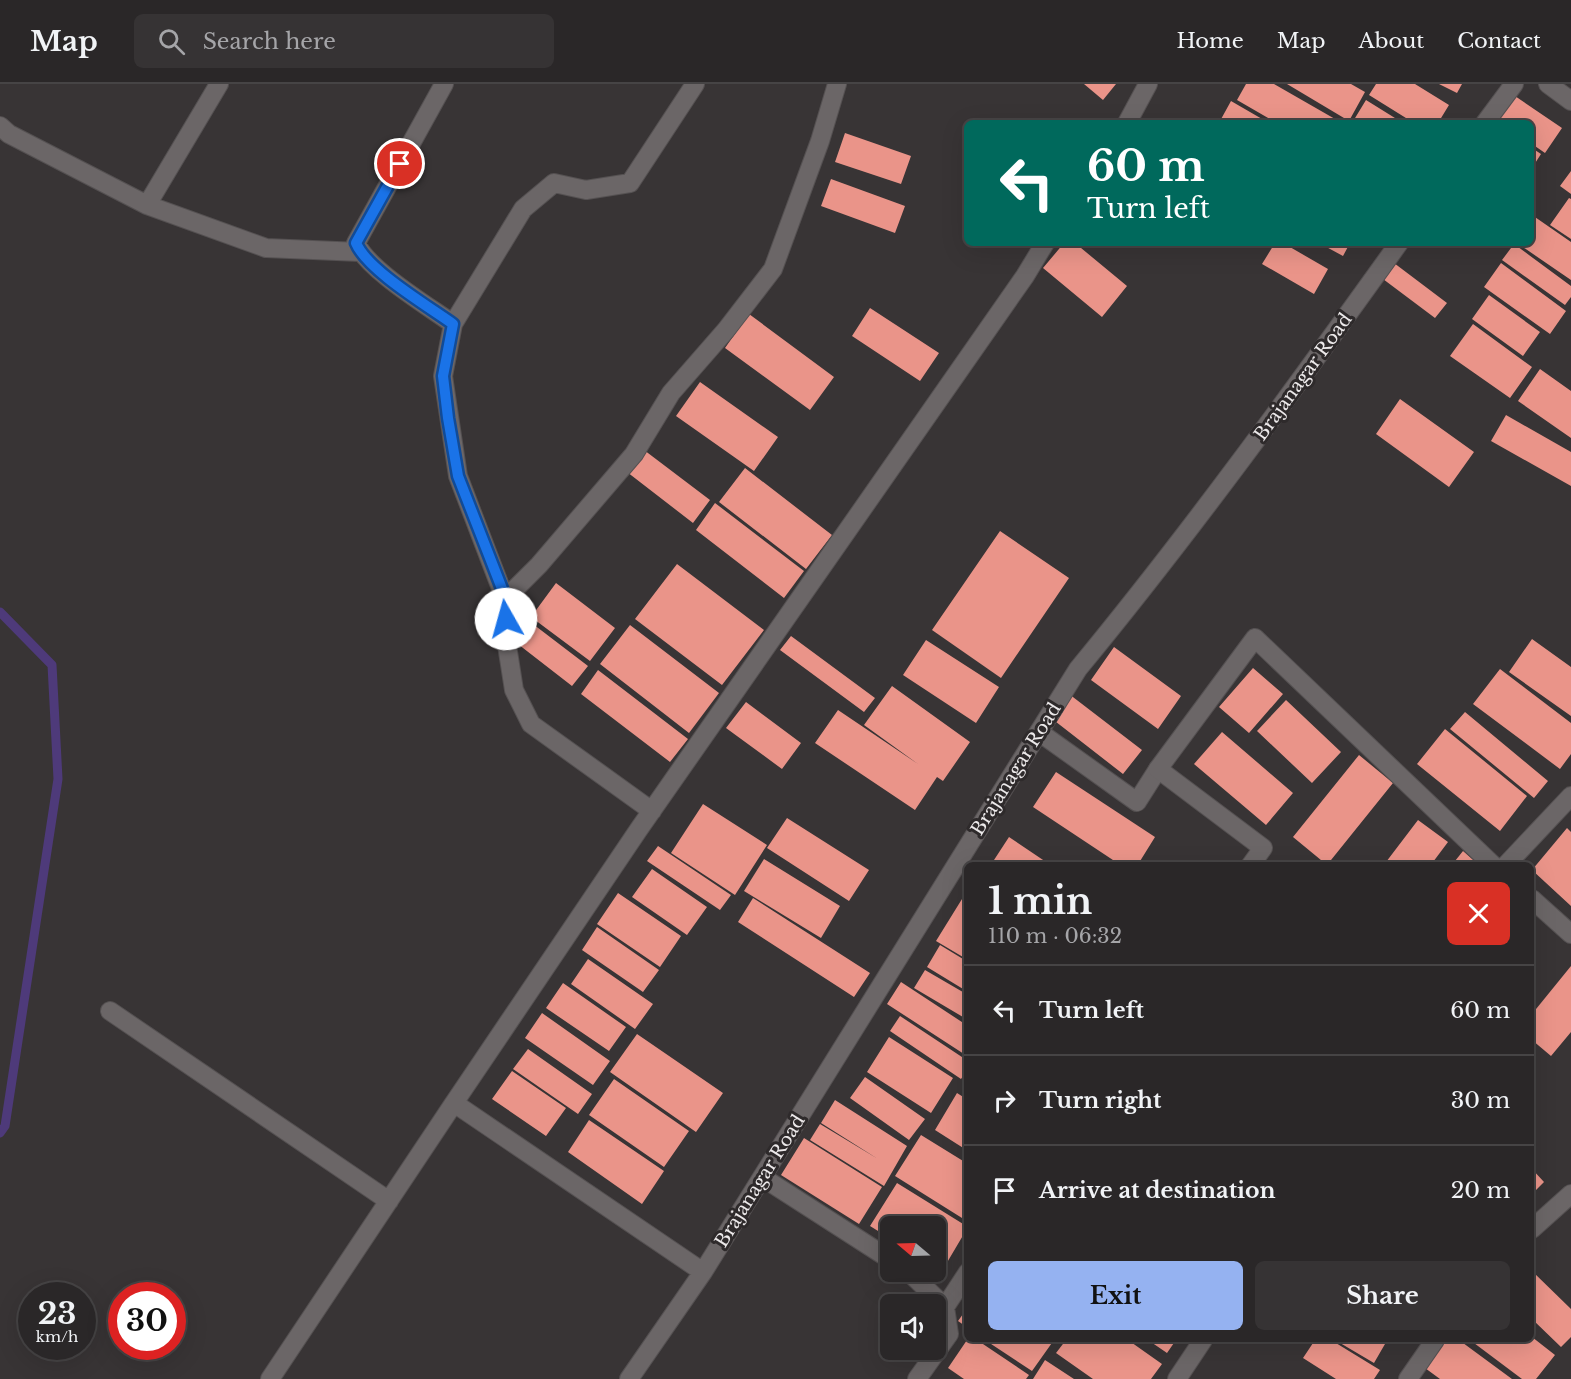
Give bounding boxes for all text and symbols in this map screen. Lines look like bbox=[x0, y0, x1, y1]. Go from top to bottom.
search box bbox=[134, 14, 554, 68]
text: Map bbox=[30, 24, 98, 59]
icon: search bbox=[155, 25, 188, 58]
text: Search here bbox=[203, 28, 336, 55]
text: Home bbox=[1177, 28, 1244, 54]
text: Map bbox=[1277, 28, 1325, 54]
text: About bbox=[1358, 28, 1424, 54]
text: Contact bbox=[1457, 28, 1541, 54]
pin bbox=[374, 138, 425, 189]
text: 60 m bbox=[1087, 140, 1205, 192]
icon: left bbox=[988, 144, 1066, 222]
icon: arrive bbox=[383, 147, 416, 180]
text: Turn left bbox=[1087, 192, 1210, 225]
street label: Brajanagar Road bbox=[1249, 309, 1357, 445]
position arrow bbox=[474, 587, 538, 651]
street label: Brajanagar Road bbox=[966, 699, 1066, 839]
text: 1 min bbox=[988, 879, 1092, 924]
button: close bbox=[1447, 882, 1510, 945]
text: 110 m · 06:32 bbox=[988, 924, 1122, 948]
icon: left bbox=[988, 994, 1021, 1027]
text: Turn left bbox=[1039, 997, 1144, 1024]
text: 60 m bbox=[1450, 997, 1510, 1024]
icon: right bbox=[988, 1084, 1021, 1117]
text: Turn right bbox=[1039, 1087, 1161, 1114]
text: 30 m bbox=[1451, 1087, 1510, 1114]
street label: Brajanagar Road bbox=[710, 1111, 810, 1251]
icon: arrive bbox=[988, 1174, 1021, 1207]
text: Arrive at destination bbox=[1039, 1177, 1276, 1204]
text: 20 m bbox=[1451, 1177, 1510, 1204]
north arrow bbox=[880, 1216, 946, 1282]
map controls bbox=[880, 1216, 946, 1360]
button: Exit bbox=[988, 1261, 1243, 1330]
button: Share bbox=[1255, 1261, 1510, 1330]
speed limit sign: 30 bbox=[108, 1282, 186, 1360]
button: sound bbox=[880, 1294, 946, 1360]
text: 23 bbox=[38, 1295, 76, 1332]
text: km/h bbox=[36, 1327, 78, 1346]

